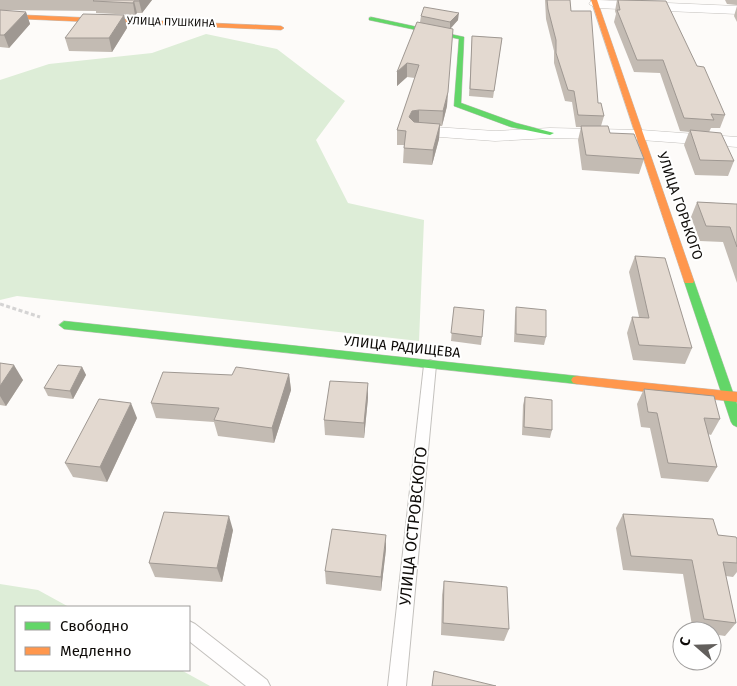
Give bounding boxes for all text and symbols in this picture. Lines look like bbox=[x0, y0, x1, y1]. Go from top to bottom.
street label: УЛИЦА ПУШКИНА bbox=[127, 14, 216, 30]
street label: УЛИЦА ГОРЬКОГО bbox=[654, 150, 706, 262]
street label: УЛИЦА РАДИЩЕВА bbox=[343, 332, 461, 362]
street label: УЛИЦА ОСТРОВСКОГО bbox=[395, 446, 431, 606]
legend bbox=[15, 606, 190, 671]
text: Свободно bbox=[60, 617, 129, 635]
north arrow bbox=[672, 621, 722, 671]
text: С bbox=[676, 635, 695, 648]
text: Медленно bbox=[60, 642, 132, 660]

